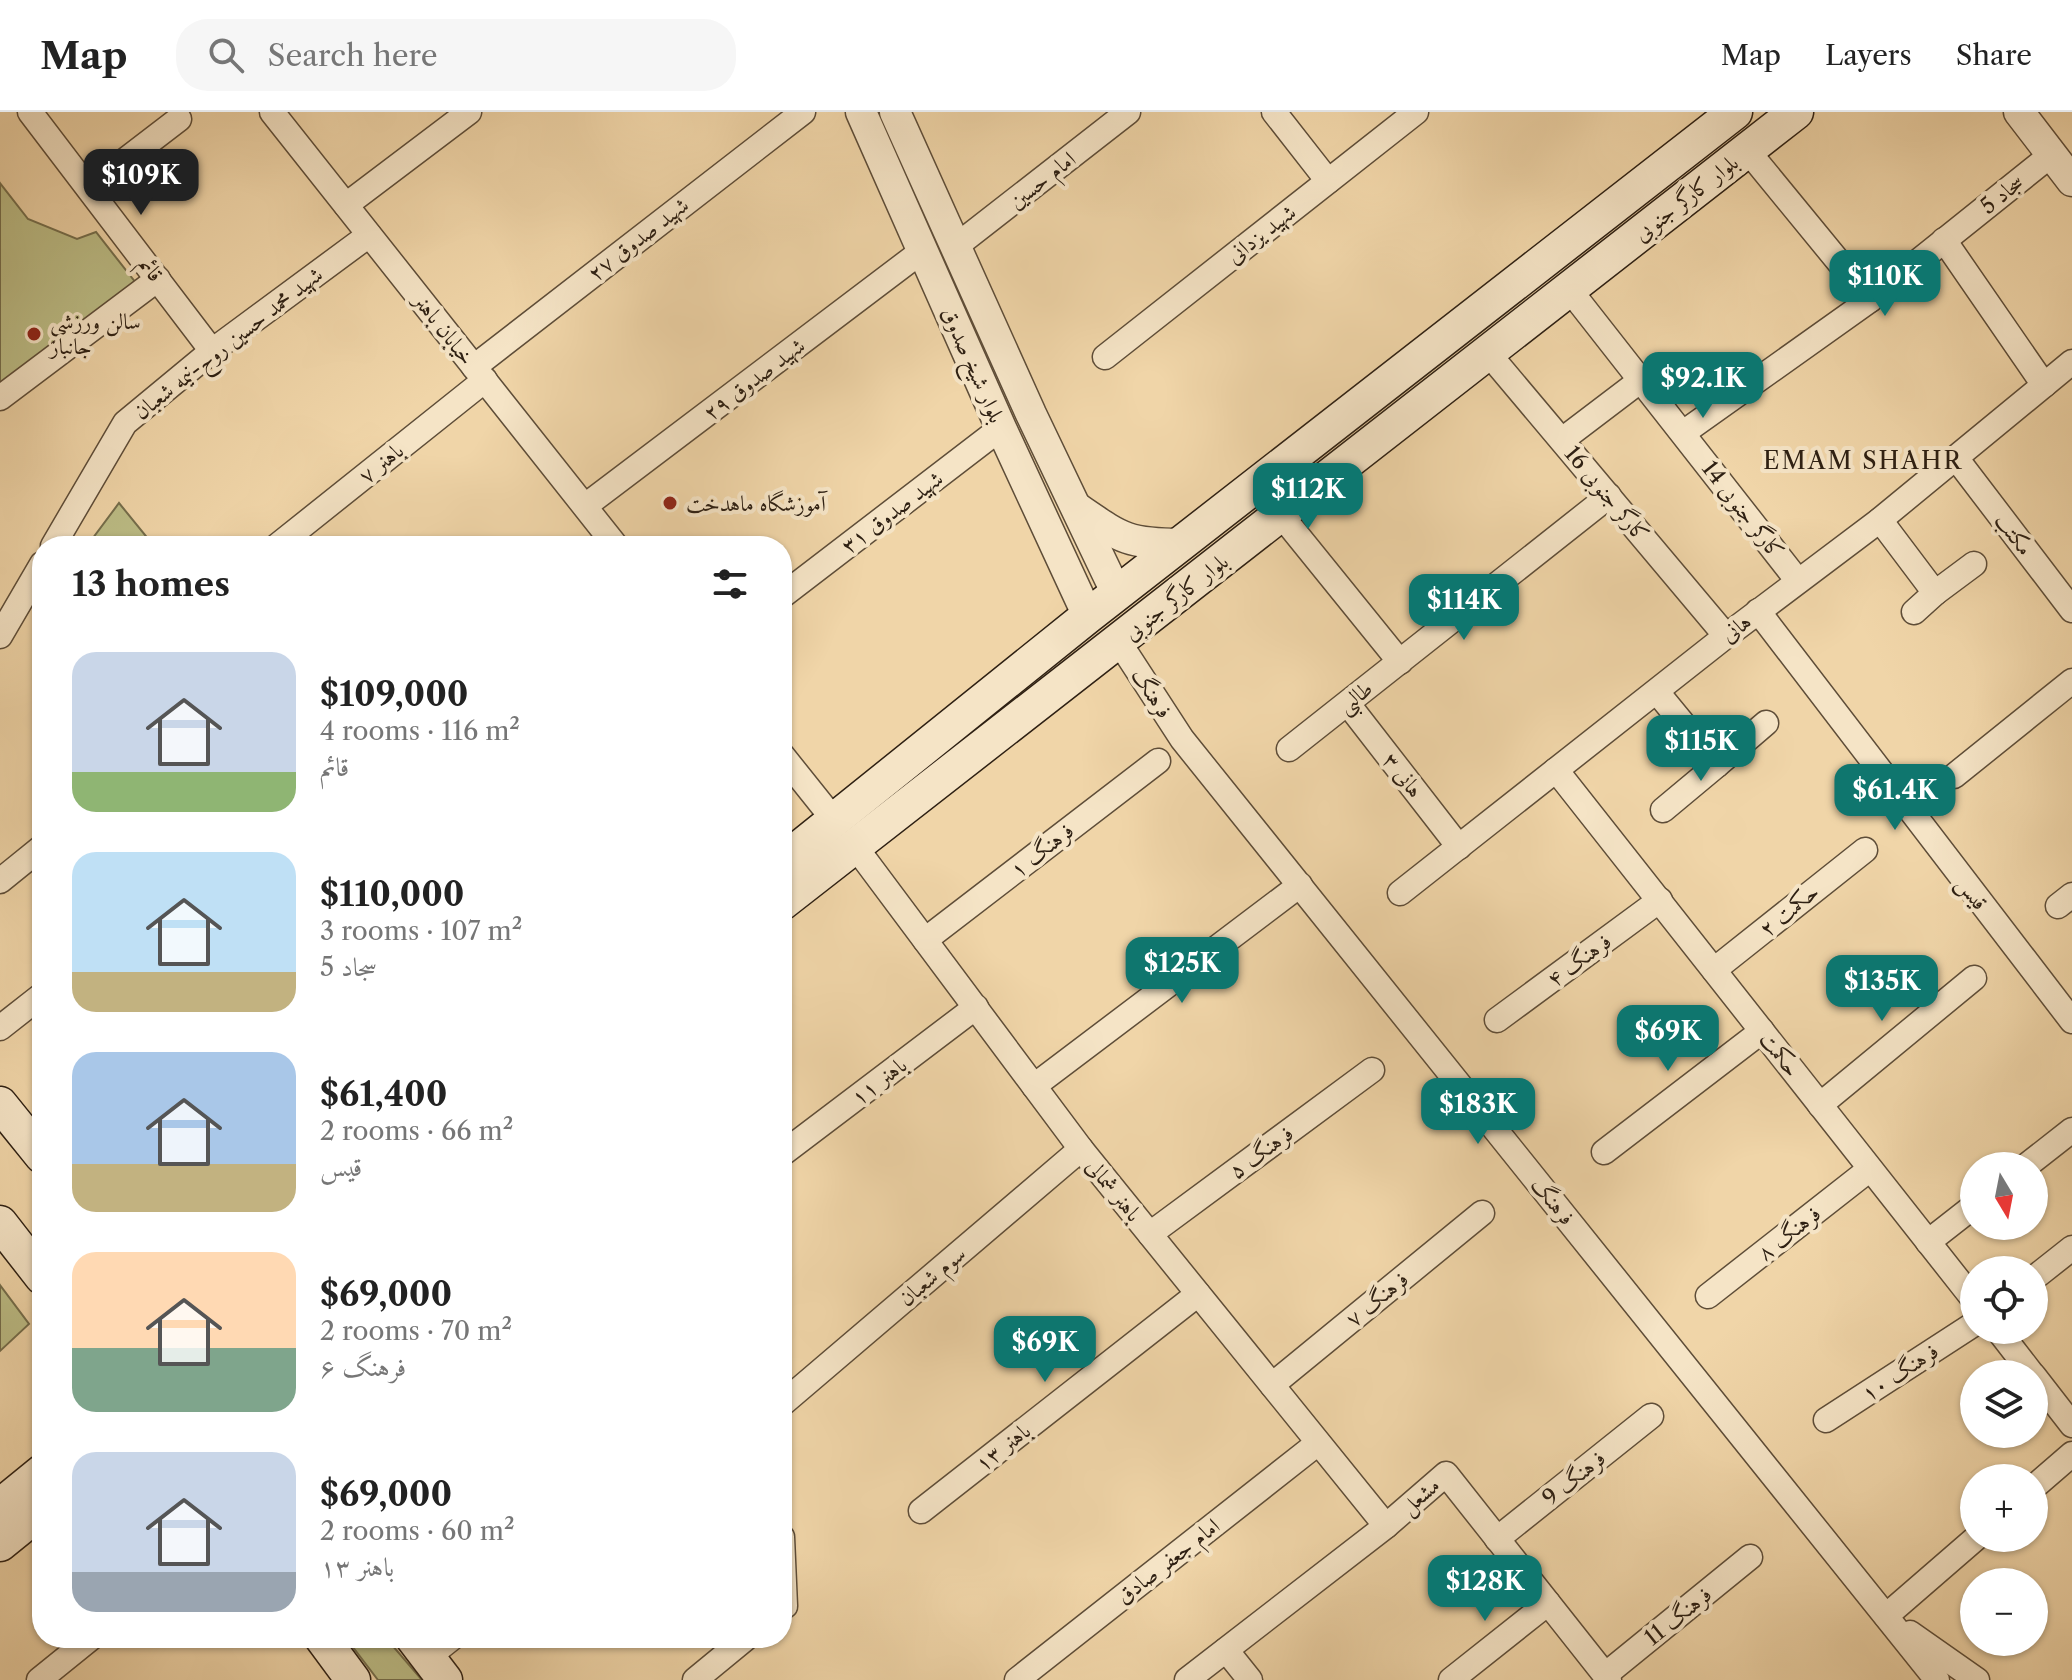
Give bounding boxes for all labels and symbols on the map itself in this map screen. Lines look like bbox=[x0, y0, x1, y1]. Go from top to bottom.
street label: امام حسین bbox=[1003, 145, 1085, 219]
street label: بلوار کارگر جنوبی bbox=[1628, 148, 1746, 250]
pin: $109K bbox=[85, 149, 197, 217]
street label: سجاد 5 bbox=[1975, 168, 2029, 220]
street label: شهید صدوق ۲۷ bbox=[582, 191, 694, 288]
street label: شهید یزدانی bbox=[1221, 199, 1302, 270]
pin: $110K bbox=[1829, 250, 1941, 318]
street label: قائم bbox=[128, 251, 169, 291]
street label: شهید محمد حسین روح-نیمه شعبان bbox=[128, 261, 332, 430]
street label: خیابان باهنر bbox=[406, 286, 480, 370]
street label: بلوار شیخ صدوق bbox=[930, 303, 1010, 429]
place label: سالن ورزشی جانباز bbox=[48, 308, 141, 360]
marker: سالن ورزشی جانباز bbox=[25, 325, 43, 343]
street label: شهید صدوق ۲۹ bbox=[698, 332, 811, 427]
pin: $92.1K bbox=[1638, 352, 1768, 420]
street label: باهنر ۷ bbox=[353, 437, 409, 489]
street label: کارگر جنوبی 16 bbox=[1557, 440, 1656, 549]
district label: EMAM SHAHR bbox=[1763, 446, 1963, 475]
street label: کارگر جنوبی 14 bbox=[1694, 455, 1790, 566]
pin: $112K bbox=[1252, 463, 1364, 531]
street label: شهید صدوق ۳۱ bbox=[836, 465, 949, 560]
place label: آموزشگاه ماهدخت bbox=[686, 490, 828, 517]
marker: آموزشگاه ماهدخت bbox=[661, 494, 679, 512]
street label: مکتب bbox=[1988, 507, 2039, 561]
street label: بلوار کارگر جنوبی bbox=[1118, 547, 1236, 649]
pin: $114K bbox=[1408, 574, 1520, 642]
street label: هانی bbox=[1715, 608, 1757, 648]
street label: فرهنگ bbox=[1125, 663, 1178, 724]
street label: طالبی bbox=[1332, 675, 1381, 723]
pin: $115K bbox=[1645, 715, 1757, 783]
street label: هانی ۳ bbox=[1377, 747, 1429, 803]
pin: $61.4K bbox=[1830, 764, 1960, 832]
street label: فرهنگ ۱ bbox=[1005, 817, 1080, 884]
street label: قیس bbox=[1949, 871, 1994, 917]
street label: حکمت ۲ bbox=[1754, 878, 1824, 942]
street label: فرهنگ ۴ bbox=[1542, 928, 1617, 993]
pin: $125K bbox=[1126, 937, 1238, 1005]
pin: $135K bbox=[1826, 955, 1938, 1023]
pin: $69K bbox=[1621, 1005, 1715, 1073]
street label: حکمت bbox=[1754, 1026, 1806, 1082]
street label: باهنر ۱۱ bbox=[846, 1051, 912, 1111]
pin: $183K bbox=[1422, 1078, 1534, 1146]
street label: فرهنگ ۵ bbox=[1224, 1120, 1299, 1185]
north arrow bbox=[1960, 1152, 2048, 1240]
street label: باهنر شمالی bbox=[1080, 1153, 1148, 1227]
street label: فرهنگ bbox=[1525, 1171, 1581, 1231]
street label: فرهنگ ۸ bbox=[1752, 1200, 1827, 1267]
street label: سوم شعبان bbox=[893, 1240, 975, 1316]
street label: فرهنگ ۷ bbox=[1340, 1266, 1414, 1333]
pin: $69K bbox=[998, 1316, 1092, 1384]
street label: فرهنگ ۱۰ bbox=[1857, 1337, 1944, 1408]
street label: باهنر ۱۳ bbox=[970, 1417, 1036, 1477]
street label: فرهنگ 9 bbox=[1537, 1445, 1612, 1512]
street label: مشعل bbox=[1395, 1472, 1447, 1522]
street label: امام جعفر صادق bbox=[1111, 1512, 1229, 1614]
pin: $128K bbox=[1429, 1555, 1541, 1623]
street label: فرهنگ 11 bbox=[1639, 1581, 1718, 1652]

